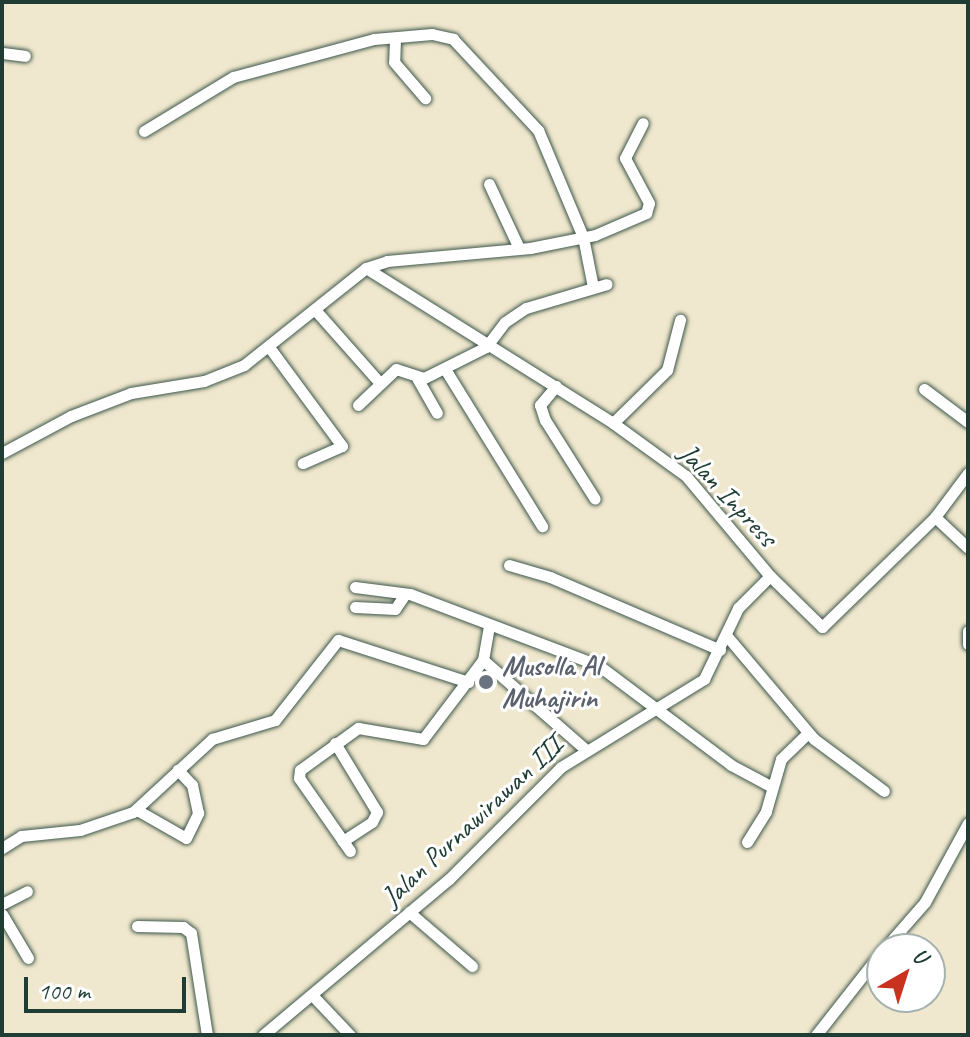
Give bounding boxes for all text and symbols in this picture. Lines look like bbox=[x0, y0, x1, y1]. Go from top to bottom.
street label: Jalan Inpress bbox=[672, 437, 784, 553]
place label: Musolla Al Muhajirin bbox=[502, 649, 600, 715]
marker: Musolla Al Muhajirin bbox=[477, 673, 495, 691]
street label: Jalan Purnawirawan III bbox=[375, 729, 569, 913]
north arrow bbox=[866, 933, 946, 1013]
text: U bbox=[907, 942, 933, 970]
scale bar bbox=[28, 961, 190, 1011]
text: 100 m bbox=[38, 976, 90, 1006]

